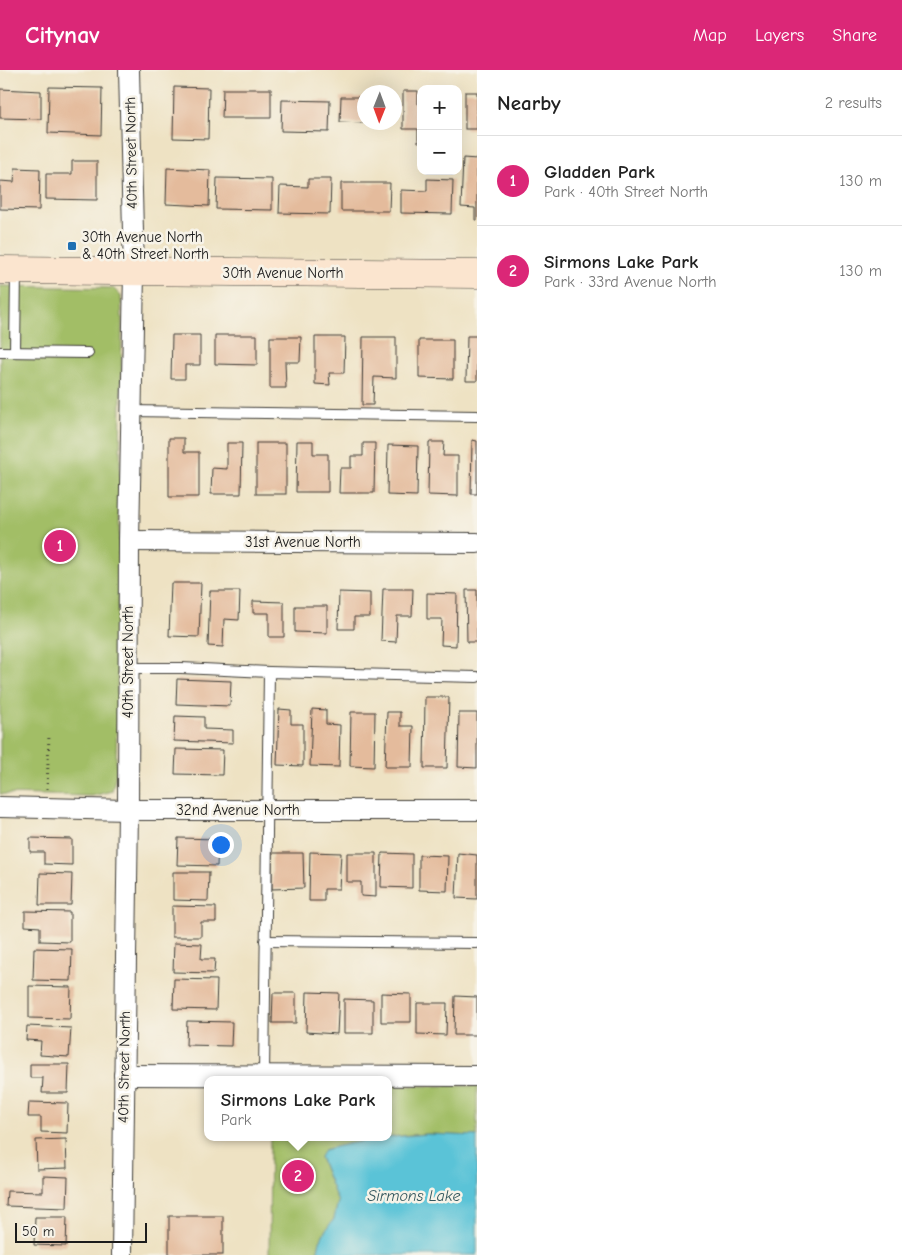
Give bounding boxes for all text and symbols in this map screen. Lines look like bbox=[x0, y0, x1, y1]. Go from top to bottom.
text: Citynav bbox=[25, 21, 100, 49]
text: Map bbox=[693, 25, 727, 46]
text: Layers bbox=[755, 25, 804, 46]
text: Share bbox=[832, 25, 877, 46]
north arrow bbox=[357, 85, 402, 130]
map controls bbox=[417, 85, 462, 175]
button: + bbox=[417, 85, 462, 130]
text: Nearby bbox=[497, 91, 561, 115]
text: 2 results bbox=[825, 94, 882, 112]
street label: 40th Street North bbox=[121, 97, 141, 209]
button: − bbox=[417, 130, 462, 175]
text: Gladden Park bbox=[544, 161, 655, 183]
text: 1 bbox=[510, 172, 516, 190]
text: 130 m bbox=[839, 172, 882, 190]
text: Park · 40th Street North bbox=[544, 183, 708, 201]
place label: 30th Avenue North & 40th Street North bbox=[82, 228, 209, 263]
marker: 30th Avenue North & 40th Street North bbox=[66, 240, 78, 252]
text: Sirmons Lake Park bbox=[544, 251, 698, 273]
text: 2 bbox=[509, 262, 517, 280]
text: 130 m bbox=[839, 262, 882, 280]
street label: 30th Avenue North bbox=[223, 264, 343, 282]
text: Park · 33rd Avenue North bbox=[544, 273, 717, 291]
pin: 1 bbox=[44, 527, 76, 565]
street label: 31st Avenue North bbox=[245, 533, 361, 551]
street label: 40th Street North bbox=[119, 606, 137, 718]
street label: 32nd Avenue North bbox=[176, 801, 300, 819]
your location bbox=[208, 832, 234, 858]
street label: 40th Street North bbox=[114, 1011, 134, 1123]
popup bbox=[204, 1076, 392, 1141]
text: Sirmons Lake Park bbox=[221, 1089, 375, 1111]
text: Park bbox=[221, 1111, 252, 1129]
pin: 2 bbox=[282, 1157, 314, 1195]
water label: Sirmons Lake bbox=[367, 1187, 461, 1205]
scale bar bbox=[15, 1220, 148, 1243]
text: 50 m bbox=[22, 1223, 54, 1240]

